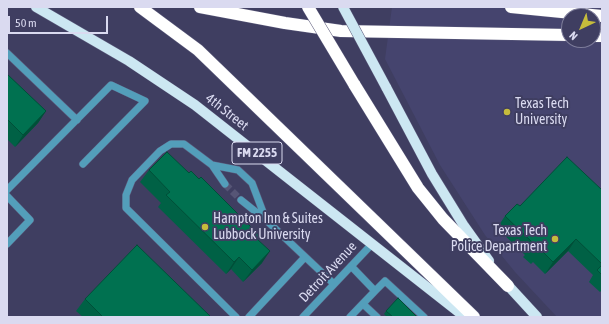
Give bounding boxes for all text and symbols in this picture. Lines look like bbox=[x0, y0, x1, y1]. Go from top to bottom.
scale bar bbox=[10, 8, 110, 34]
north arrow bbox=[561, 8, 601, 48]
text: 50 m bbox=[15, 16, 37, 30]
text: N bbox=[567, 29, 580, 42]
street label: 4th Street bbox=[202, 90, 252, 134]
place label: Texas Tech University bbox=[515, 96, 569, 128]
marker: Texas Tech University bbox=[502, 107, 512, 117]
road number: FM 2255 bbox=[232, 142, 282, 164]
place label: Hampton Inn & Suites Lubbock University bbox=[213, 211, 323, 244]
marker: Hampton Inn & Suites Lubbock University bbox=[200, 222, 210, 232]
place label: Texas Tech Police Department bbox=[451, 223, 547, 256]
marker: Texas Tech Police Department bbox=[550, 234, 560, 244]
street label: Detroit Avenue bbox=[296, 238, 360, 306]

